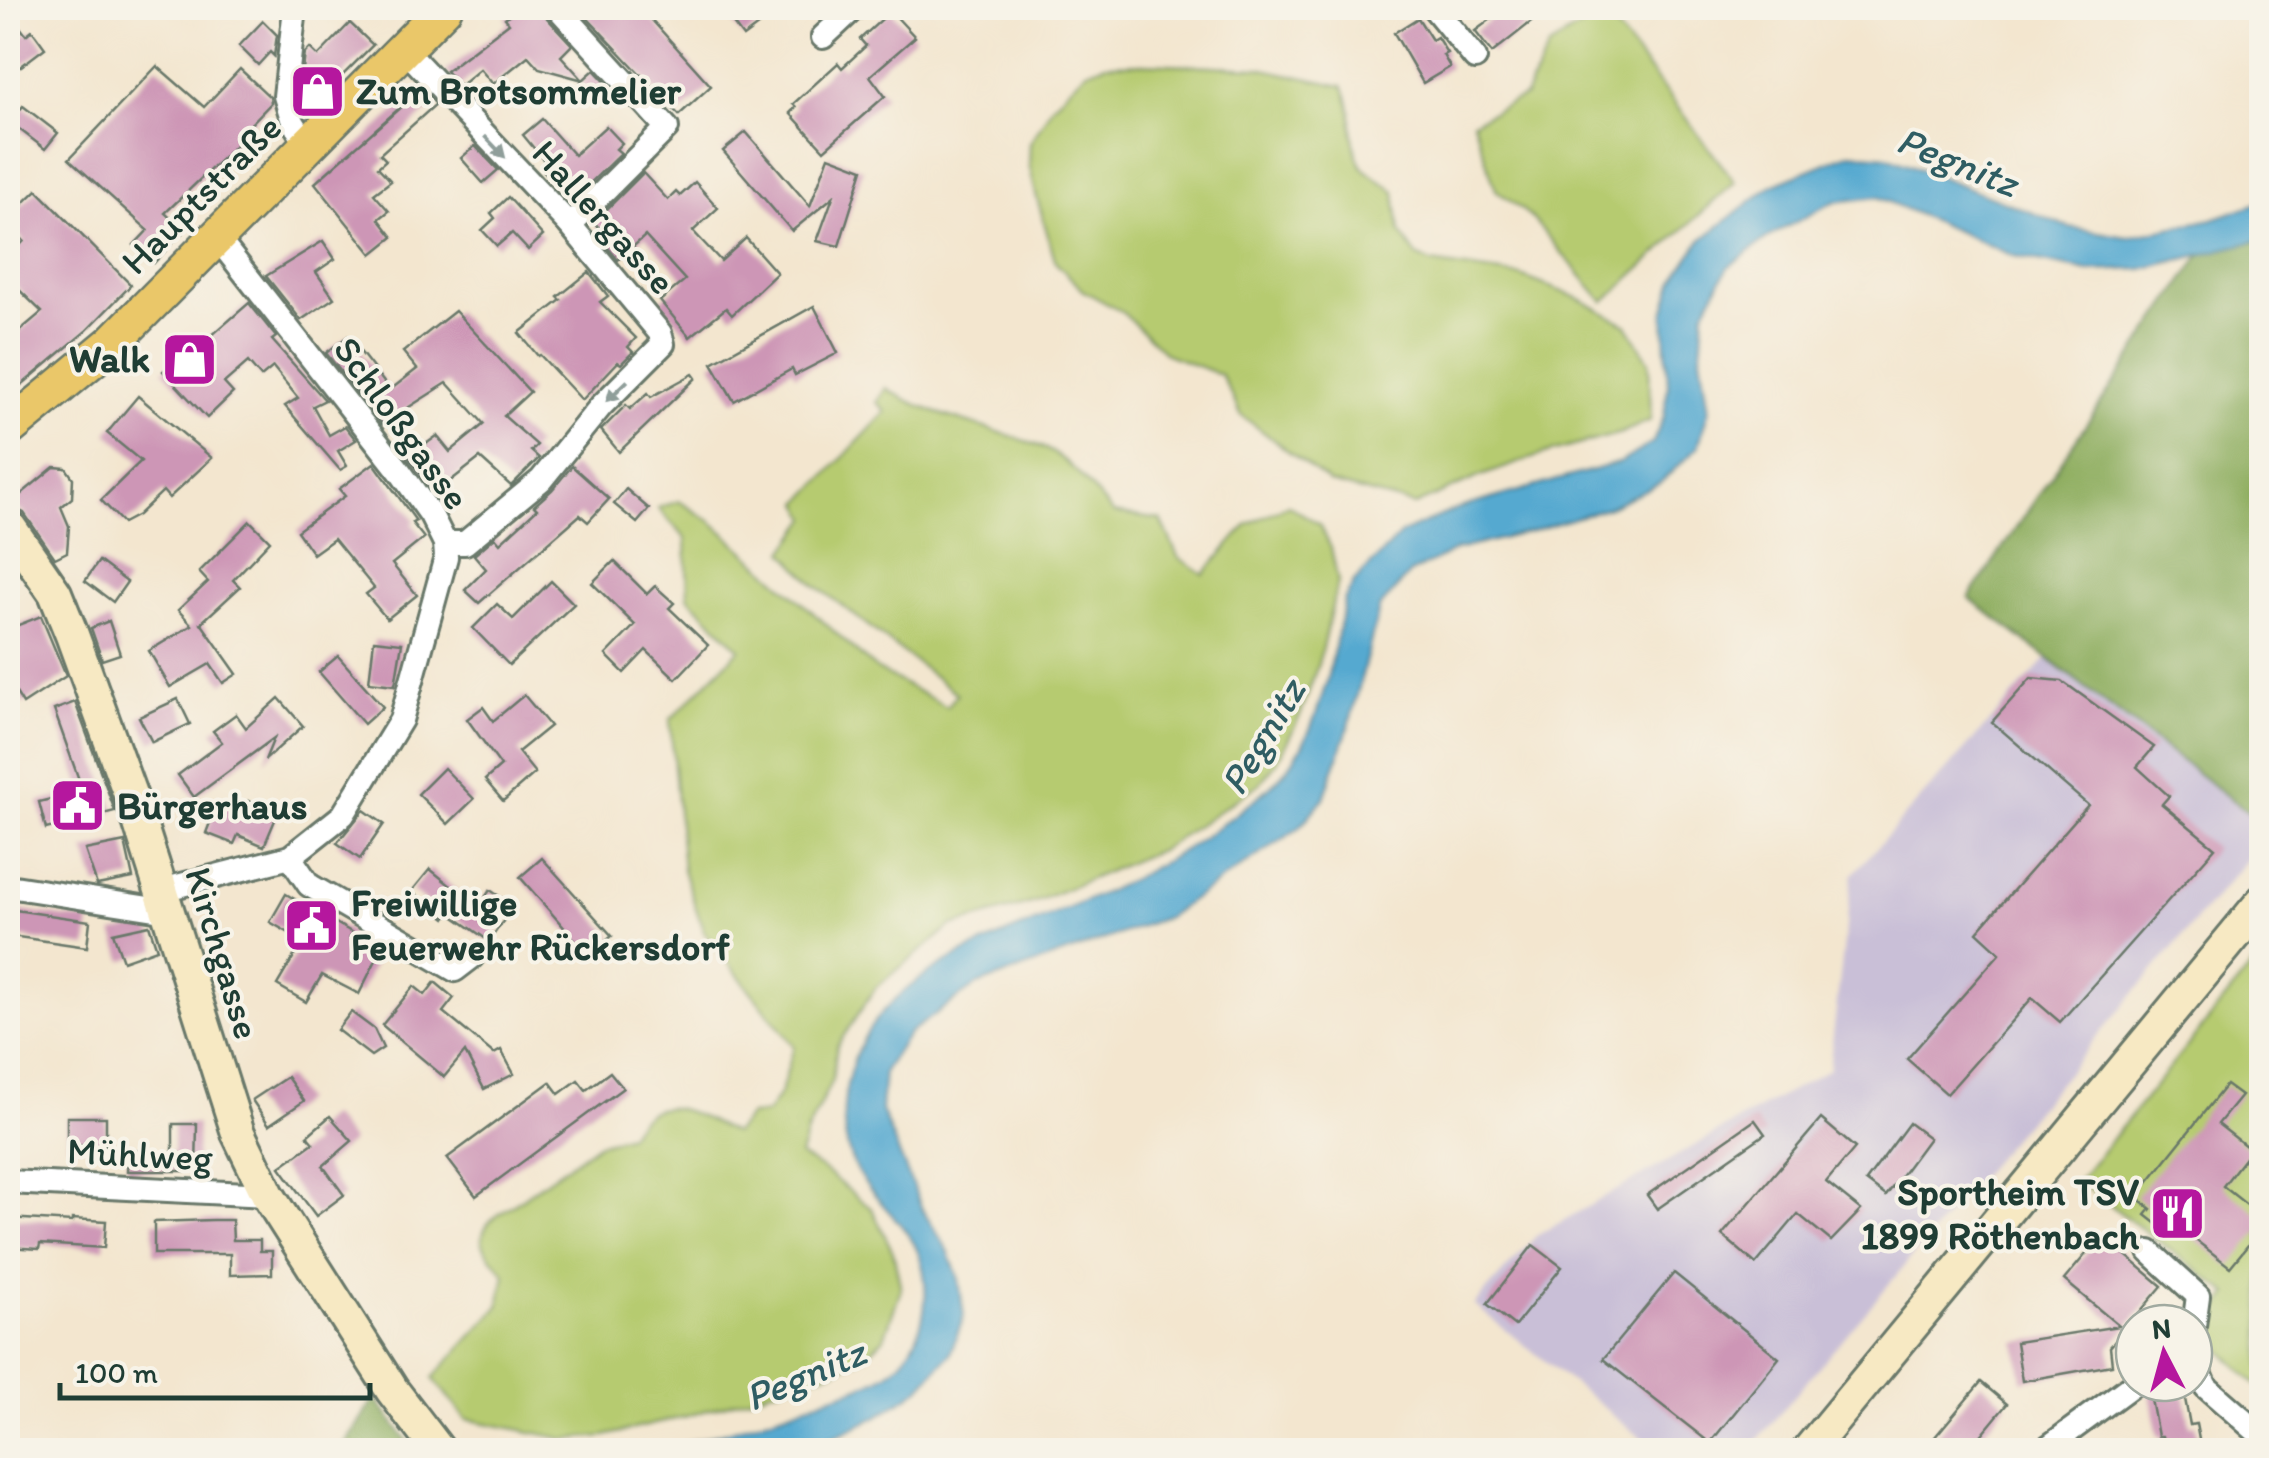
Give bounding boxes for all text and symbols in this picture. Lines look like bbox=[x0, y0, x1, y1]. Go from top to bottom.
shop icon: Zum Brotsommelier bbox=[287, 61, 347, 121]
place label: Zum Brotsommelier bbox=[356, 68, 682, 114]
street label: Hauptstraße bbox=[111, 104, 291, 284]
water label: Pegnitz bbox=[1890, 115, 2028, 208]
street label: Hallergasse bbox=[523, 130, 685, 304]
one-way arrow bbox=[483, 135, 506, 159]
street label: Schloßgasse bbox=[324, 328, 480, 518]
shop icon: Walk bbox=[159, 329, 219, 389]
place label: Walk bbox=[69, 336, 150, 382]
one-way arrow bbox=[606, 379, 630, 402]
water label: Pegnitz bbox=[1209, 667, 1316, 803]
public building icon: Bürgerhaus bbox=[48, 776, 108, 836]
place label: Bürgerhaus bbox=[117, 783, 307, 829]
street label: Kirchgasse bbox=[175, 862, 271, 1044]
place label: Freiwillige Feuerwehr Rückersdorf bbox=[351, 880, 730, 970]
public building icon: Freiwillige Feuerwehr Rückersdorf bbox=[282, 895, 342, 955]
street label: Mühlweg bbox=[66, 1127, 214, 1181]
place label: Sportheim TSV 1899 Röthenbach bbox=[1861, 1169, 2140, 1259]
restaurant icon: Sportheim TSV 1899 Röthenbach bbox=[2148, 1184, 2208, 1244]
north arrow bbox=[2114, 1303, 2214, 1403]
text: N bbox=[2150, 1310, 2173, 1346]
water label: Pegnitz bbox=[737, 1326, 875, 1421]
scale bar bbox=[60, 1338, 370, 1400]
text: 100 m bbox=[75, 1354, 158, 1391]

